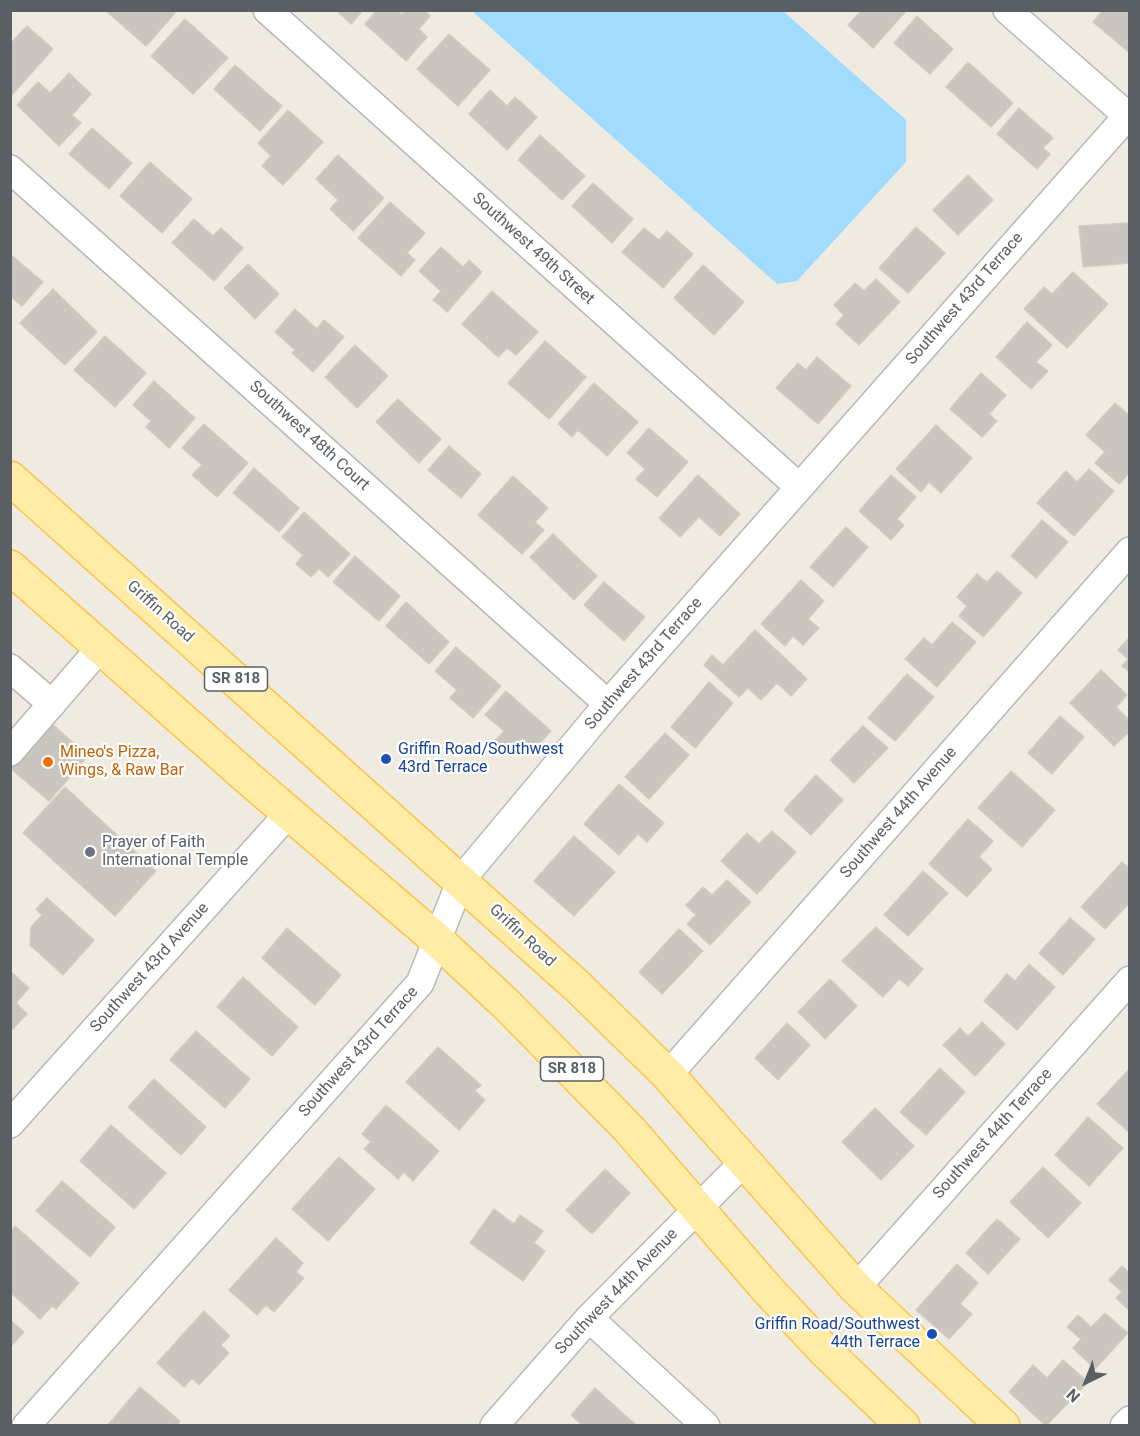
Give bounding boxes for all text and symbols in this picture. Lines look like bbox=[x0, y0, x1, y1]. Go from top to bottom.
street label: Southwest 49th Street bbox=[468, 189, 598, 309]
street label: Southwest 43rd Terrace bbox=[902, 229, 1028, 369]
street label: Southwest 48th Court bbox=[245, 377, 373, 495]
street label: Griffin Road bbox=[123, 577, 197, 647]
street label: Southwest 43rd Terrace bbox=[581, 594, 707, 734]
road number: SR 818 bbox=[204, 667, 268, 691]
place label: Griffin Road/Southwest 43rd Terrace bbox=[398, 740, 563, 778]
place label: Mineo's Pizza, Wings, & Raw Bar bbox=[60, 743, 184, 781]
street label: Southwest 44th Avenue bbox=[837, 743, 961, 883]
marker: Griffin Road/Southwest 43rd Terrace bbox=[379, 752, 393, 766]
marker: Mineo's Pizza, Wings, & Raw Bar bbox=[41, 755, 55, 769]
place label: Prayer of Faith International Temple bbox=[102, 833, 248, 871]
marker: Prayer of Faith International Temple bbox=[83, 845, 97, 859]
street label: Southwest 43rd Avenue bbox=[87, 899, 213, 1037]
street label: Griffin Road bbox=[485, 901, 559, 971]
street label: Southwest 43rd Terrace bbox=[295, 983, 423, 1121]
road number: SR 818 bbox=[540, 1057, 604, 1081]
street label: Southwest 44th Terrace bbox=[929, 1065, 1057, 1203]
street label: Southwest 44th Avenue bbox=[552, 1225, 682, 1359]
place label: Griffin Road/Southwest 44th Terrace bbox=[755, 1315, 920, 1353]
marker: Griffin Road/Southwest 44th Terrace bbox=[925, 1327, 939, 1341]
north arrow bbox=[1056, 1352, 1116, 1412]
text: N bbox=[1063, 1385, 1084, 1406]

